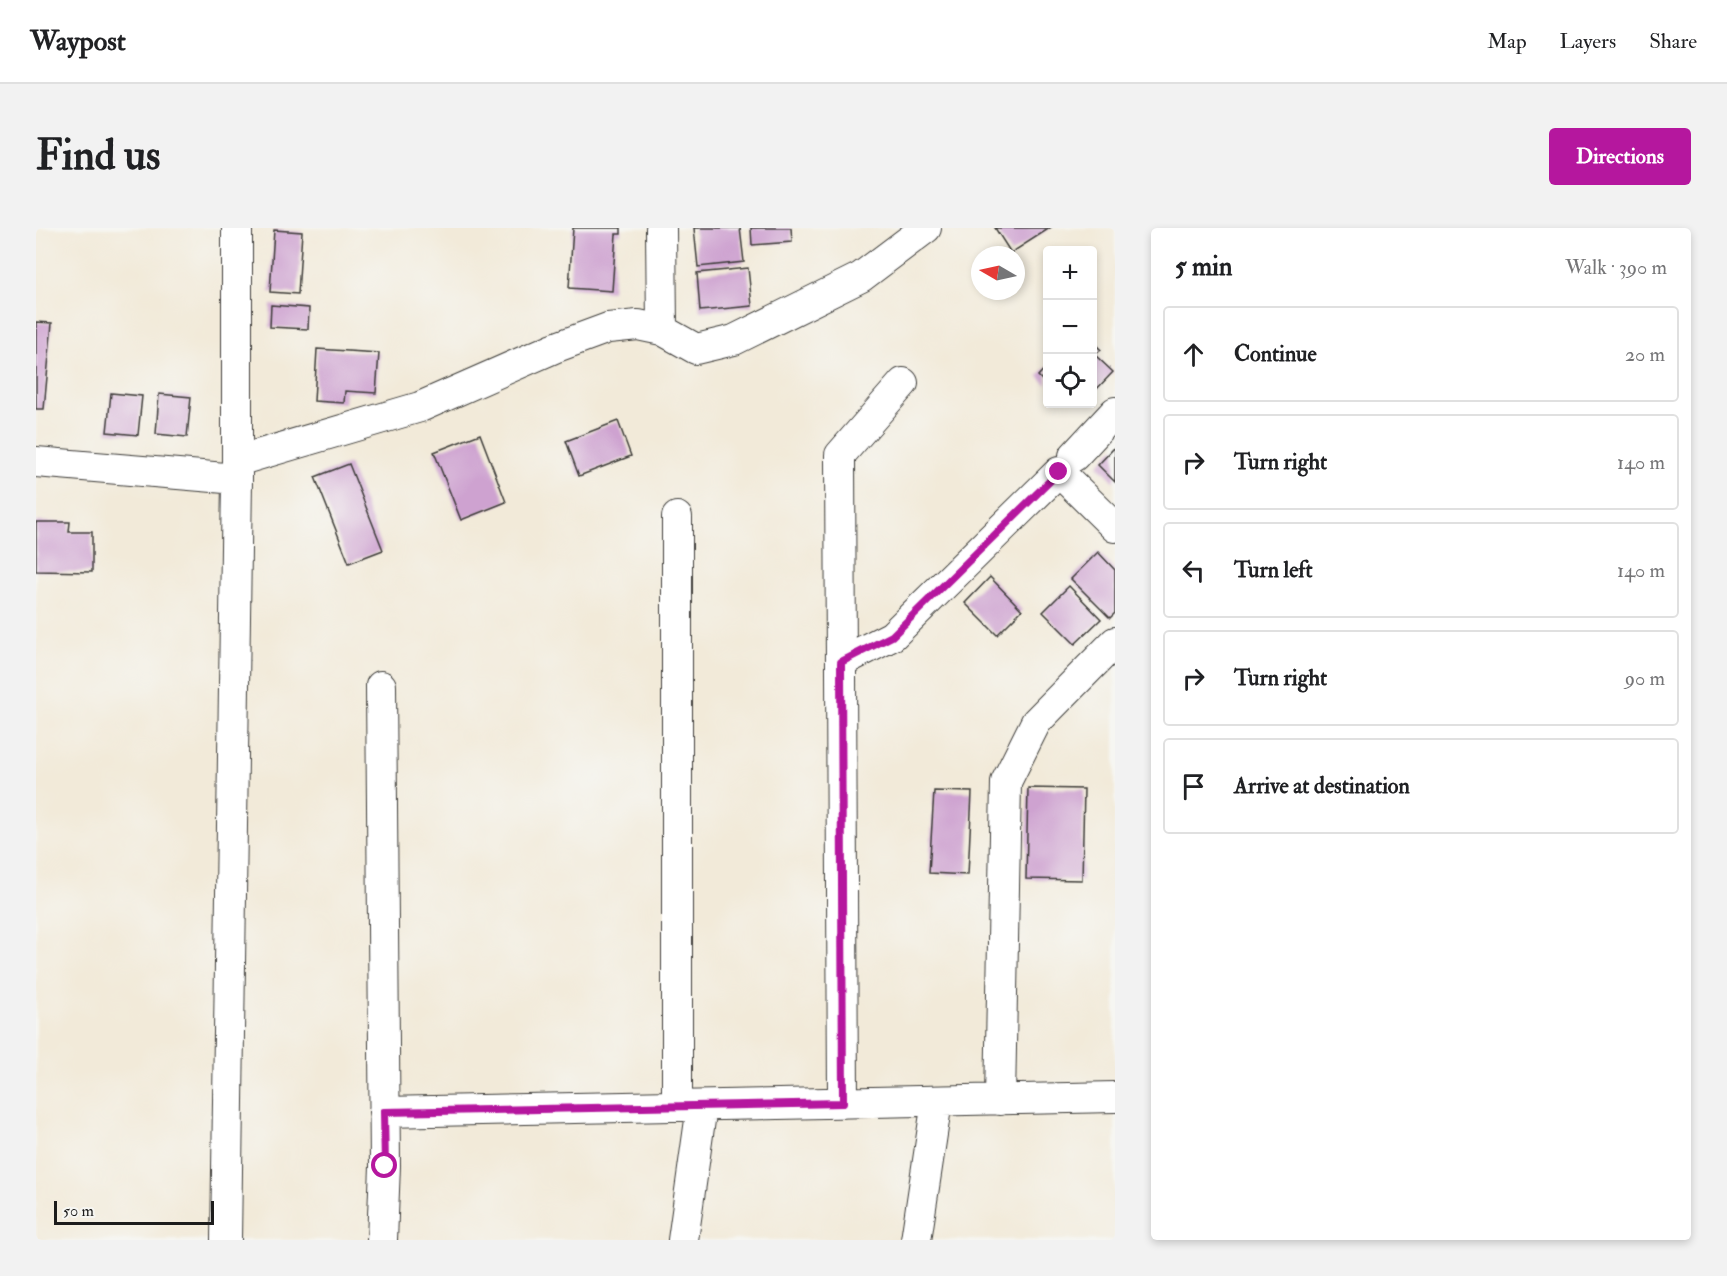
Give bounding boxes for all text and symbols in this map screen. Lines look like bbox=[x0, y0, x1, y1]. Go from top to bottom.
text: Waypost bbox=[30, 24, 126, 59]
text: Map bbox=[1487, 28, 1527, 55]
text: Layers bbox=[1560, 28, 1616, 55]
text: Share bbox=[1649, 28, 1697, 55]
button: Directions bbox=[1549, 128, 1691, 185]
text: Find us bbox=[36, 130, 160, 182]
north arrow bbox=[971, 246, 1025, 300]
map controls bbox=[1043, 246, 1097, 408]
button: + bbox=[1043, 246, 1097, 300]
text: 5 min bbox=[1175, 251, 1232, 283]
text: Walk · 390 m bbox=[1565, 255, 1667, 280]
button: − bbox=[1043, 300, 1097, 354]
icon: ahead bbox=[1177, 338, 1210, 371]
text: Continue bbox=[1234, 340, 1317, 368]
text: 20 m bbox=[1625, 342, 1665, 367]
button: locate bbox=[1043, 354, 1097, 408]
icon: right bbox=[1177, 446, 1210, 479]
text: Turn right bbox=[1234, 448, 1327, 476]
text: 140 m bbox=[1617, 450, 1665, 475]
route end bbox=[1045, 458, 1071, 484]
icon: left bbox=[1177, 554, 1210, 587]
text: Turn left bbox=[1234, 556, 1313, 584]
text: 140 m bbox=[1617, 558, 1665, 583]
icon: right bbox=[1177, 662, 1210, 695]
text: Turn right bbox=[1234, 664, 1327, 692]
text: 90 m bbox=[1625, 666, 1665, 691]
icon: arrive bbox=[1177, 770, 1210, 803]
text: Arrive at destination bbox=[1234, 772, 1410, 800]
route start bbox=[371, 1152, 397, 1178]
scale bar bbox=[54, 1198, 214, 1226]
text: 50 m bbox=[63, 1201, 94, 1221]

